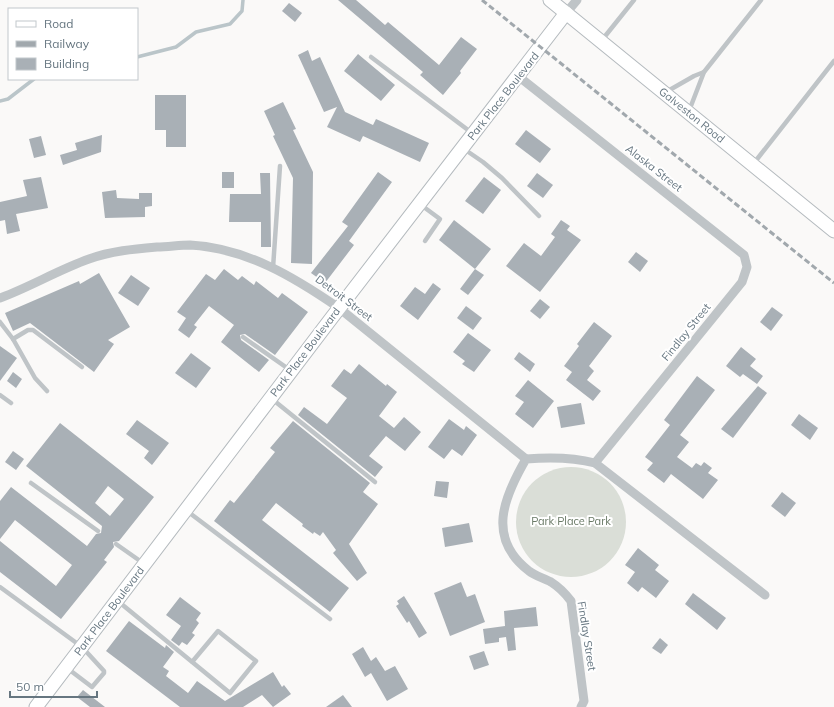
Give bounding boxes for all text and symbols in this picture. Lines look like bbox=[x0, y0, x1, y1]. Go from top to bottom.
legend bbox=[8, 8, 138, 80]
text: Road bbox=[44, 16, 73, 31]
text: Railway bbox=[44, 36, 90, 51]
street label: Park Place Boulevard bbox=[464, 49, 542, 143]
text: Building bbox=[44, 56, 89, 71]
street label: Galveston Road bbox=[656, 84, 728, 146]
street label: Alaska Street bbox=[623, 141, 685, 195]
street label: Detroit Street bbox=[313, 272, 375, 324]
street label: Findlay Street bbox=[658, 300, 714, 364]
street label: Park Place Boulevard bbox=[267, 305, 343, 399]
park label: Park Place Park bbox=[531, 514, 611, 528]
street label: Park Place Boulevard bbox=[71, 564, 147, 658]
street label: Findlay Street bbox=[575, 600, 599, 672]
scale bar bbox=[10, 673, 97, 699]
text: 50 m bbox=[16, 679, 44, 694]

